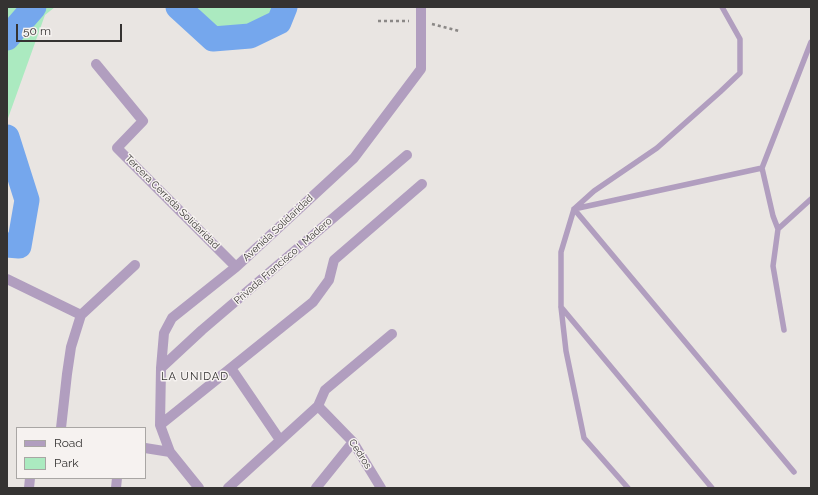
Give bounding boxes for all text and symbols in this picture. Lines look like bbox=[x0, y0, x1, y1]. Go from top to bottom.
scale bar bbox=[18, 16, 124, 42]
text: 50 m bbox=[23, 24, 51, 38]
street label: Tercera Cerrada Solidaridad bbox=[122, 152, 222, 252]
street label: Avenida Solidaridad bbox=[240, 192, 316, 264]
street label: Privada Francisco I. Madero bbox=[232, 215, 334, 307]
district label: LA UNIDAD bbox=[161, 370, 229, 384]
legend bbox=[16, 427, 146, 479]
text: Road bbox=[54, 436, 83, 450]
street label: Cedros bbox=[346, 437, 374, 471]
text: Park bbox=[54, 456, 79, 470]

